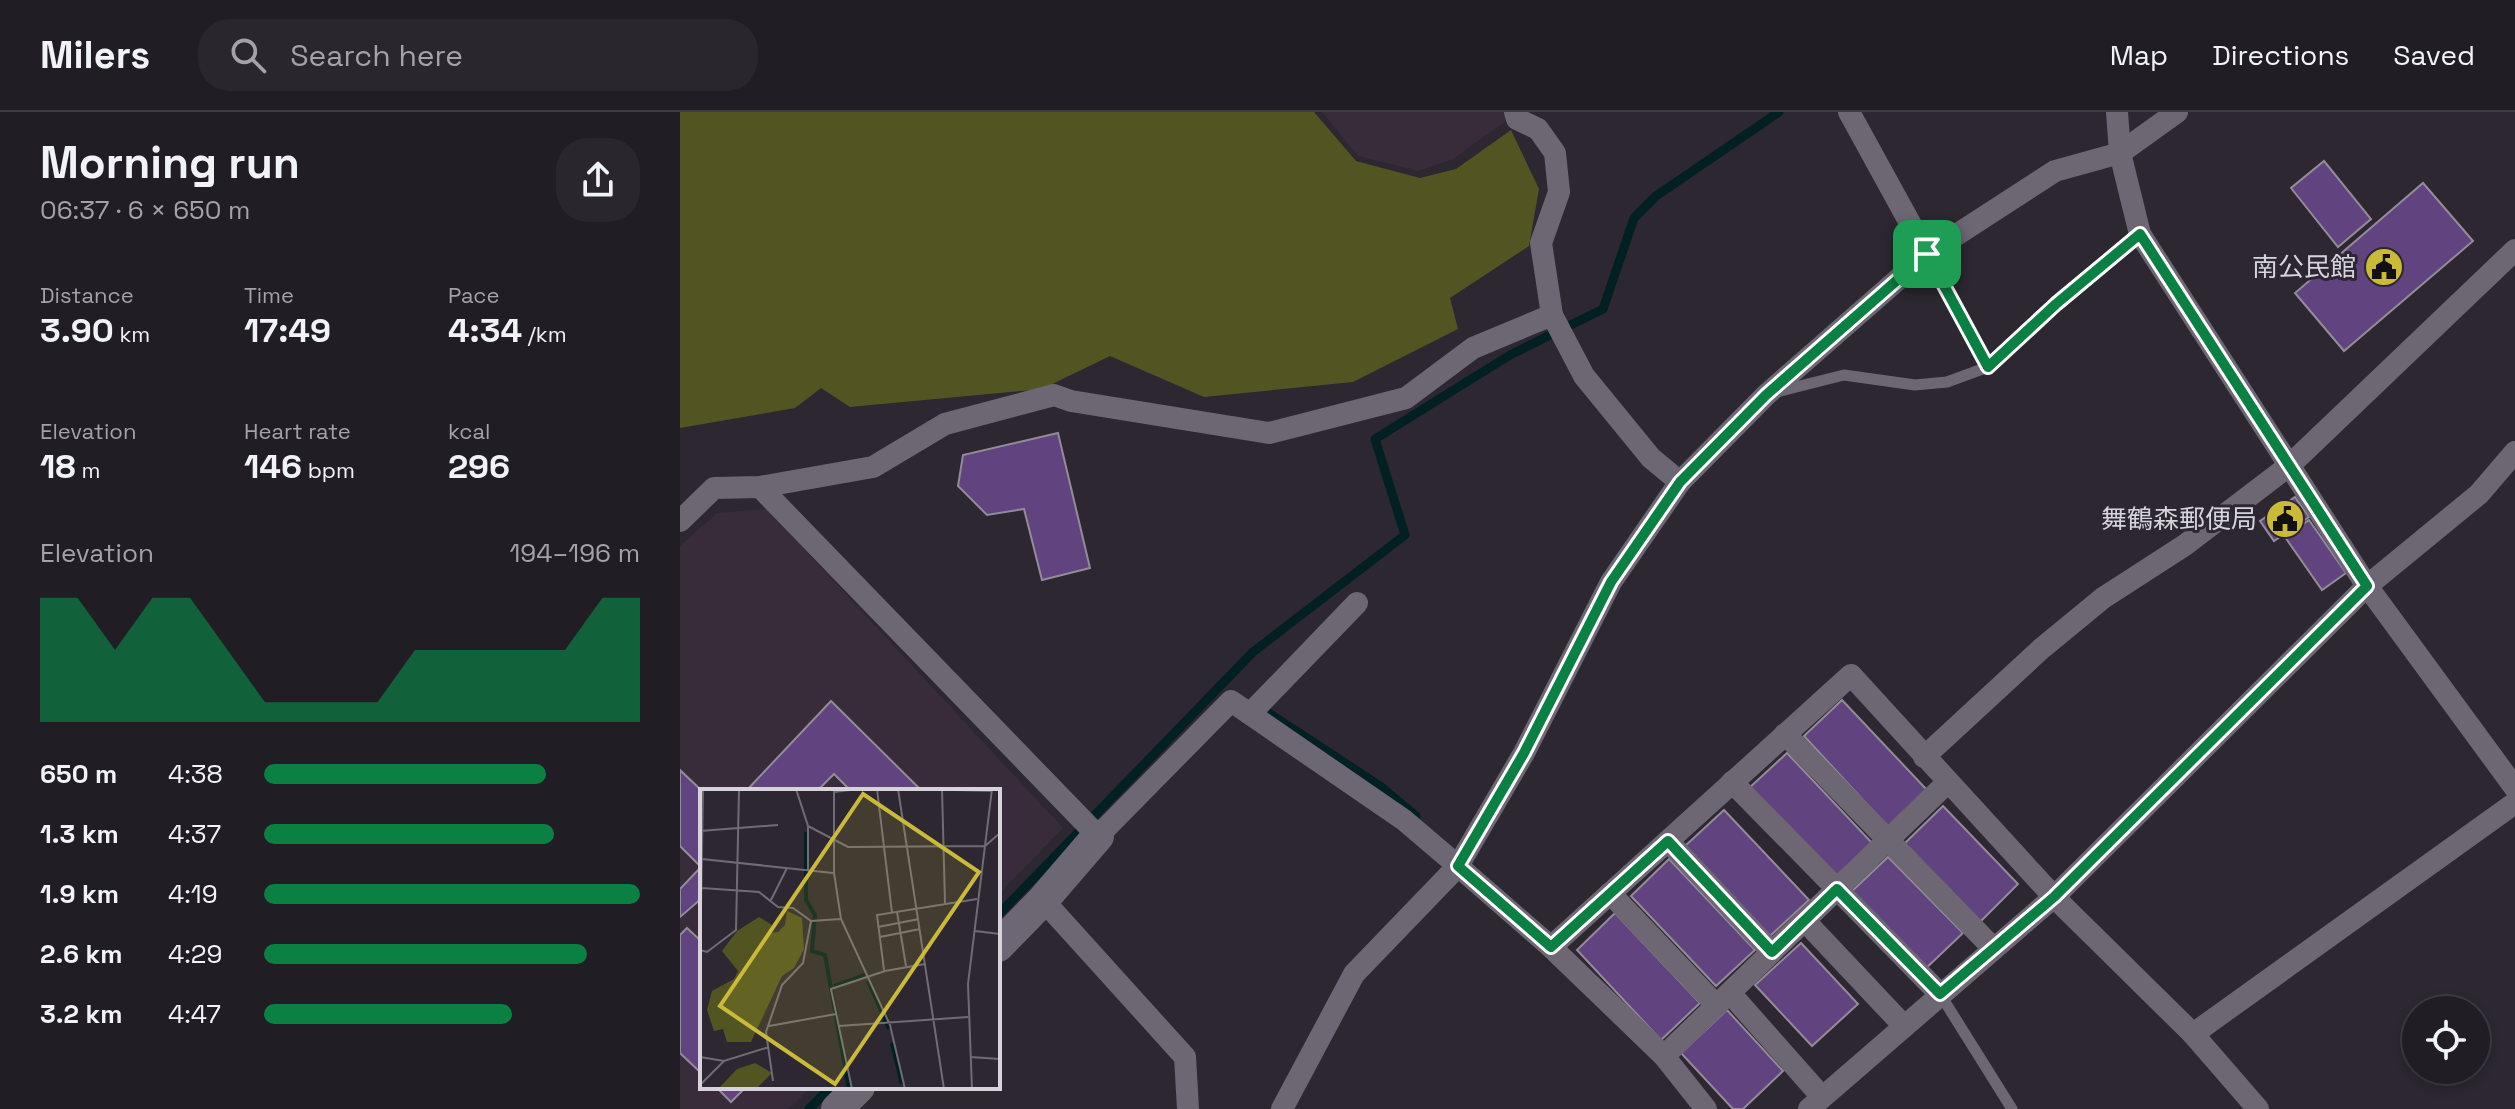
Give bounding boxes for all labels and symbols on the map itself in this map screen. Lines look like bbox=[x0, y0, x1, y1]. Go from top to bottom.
pin bbox=[1893, 220, 1961, 288]
public building icon: 南公民館 bbox=[2363, 246, 2405, 288]
place label: 南公民館 bbox=[2252, 250, 2356, 284]
public building icon: 舞鶴森郵便局 bbox=[2264, 498, 2306, 540]
place label: 舞鶴森郵便局 bbox=[2101, 502, 2257, 536]
inset map bbox=[700, 789, 1000, 1089]

